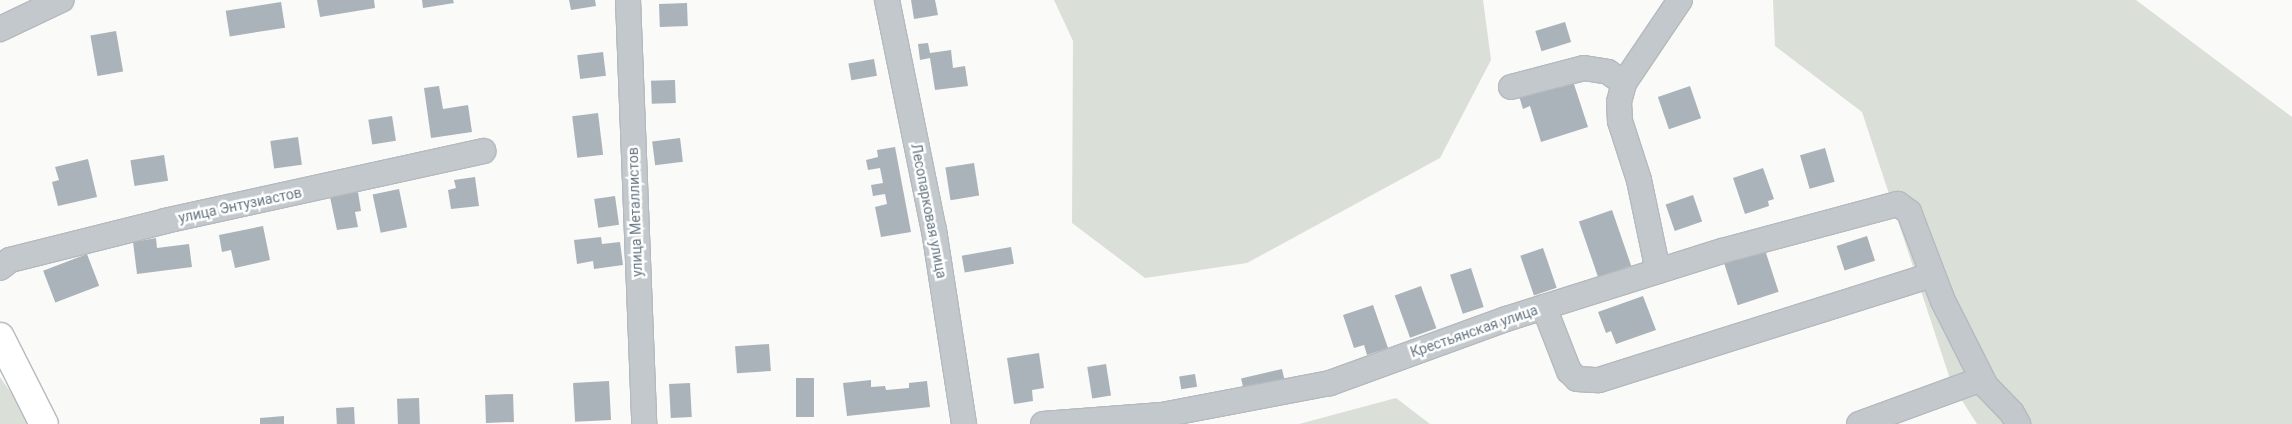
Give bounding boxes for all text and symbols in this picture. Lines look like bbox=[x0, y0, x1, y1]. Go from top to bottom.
street label: Лесопарковая улица bbox=[908, 142, 950, 280]
street label: улица Металлистов bbox=[624, 147, 646, 277]
street label: улица Энтузиастов bbox=[177, 184, 303, 226]
street label: Крестьянская улица bbox=[1408, 301, 1540, 361]

